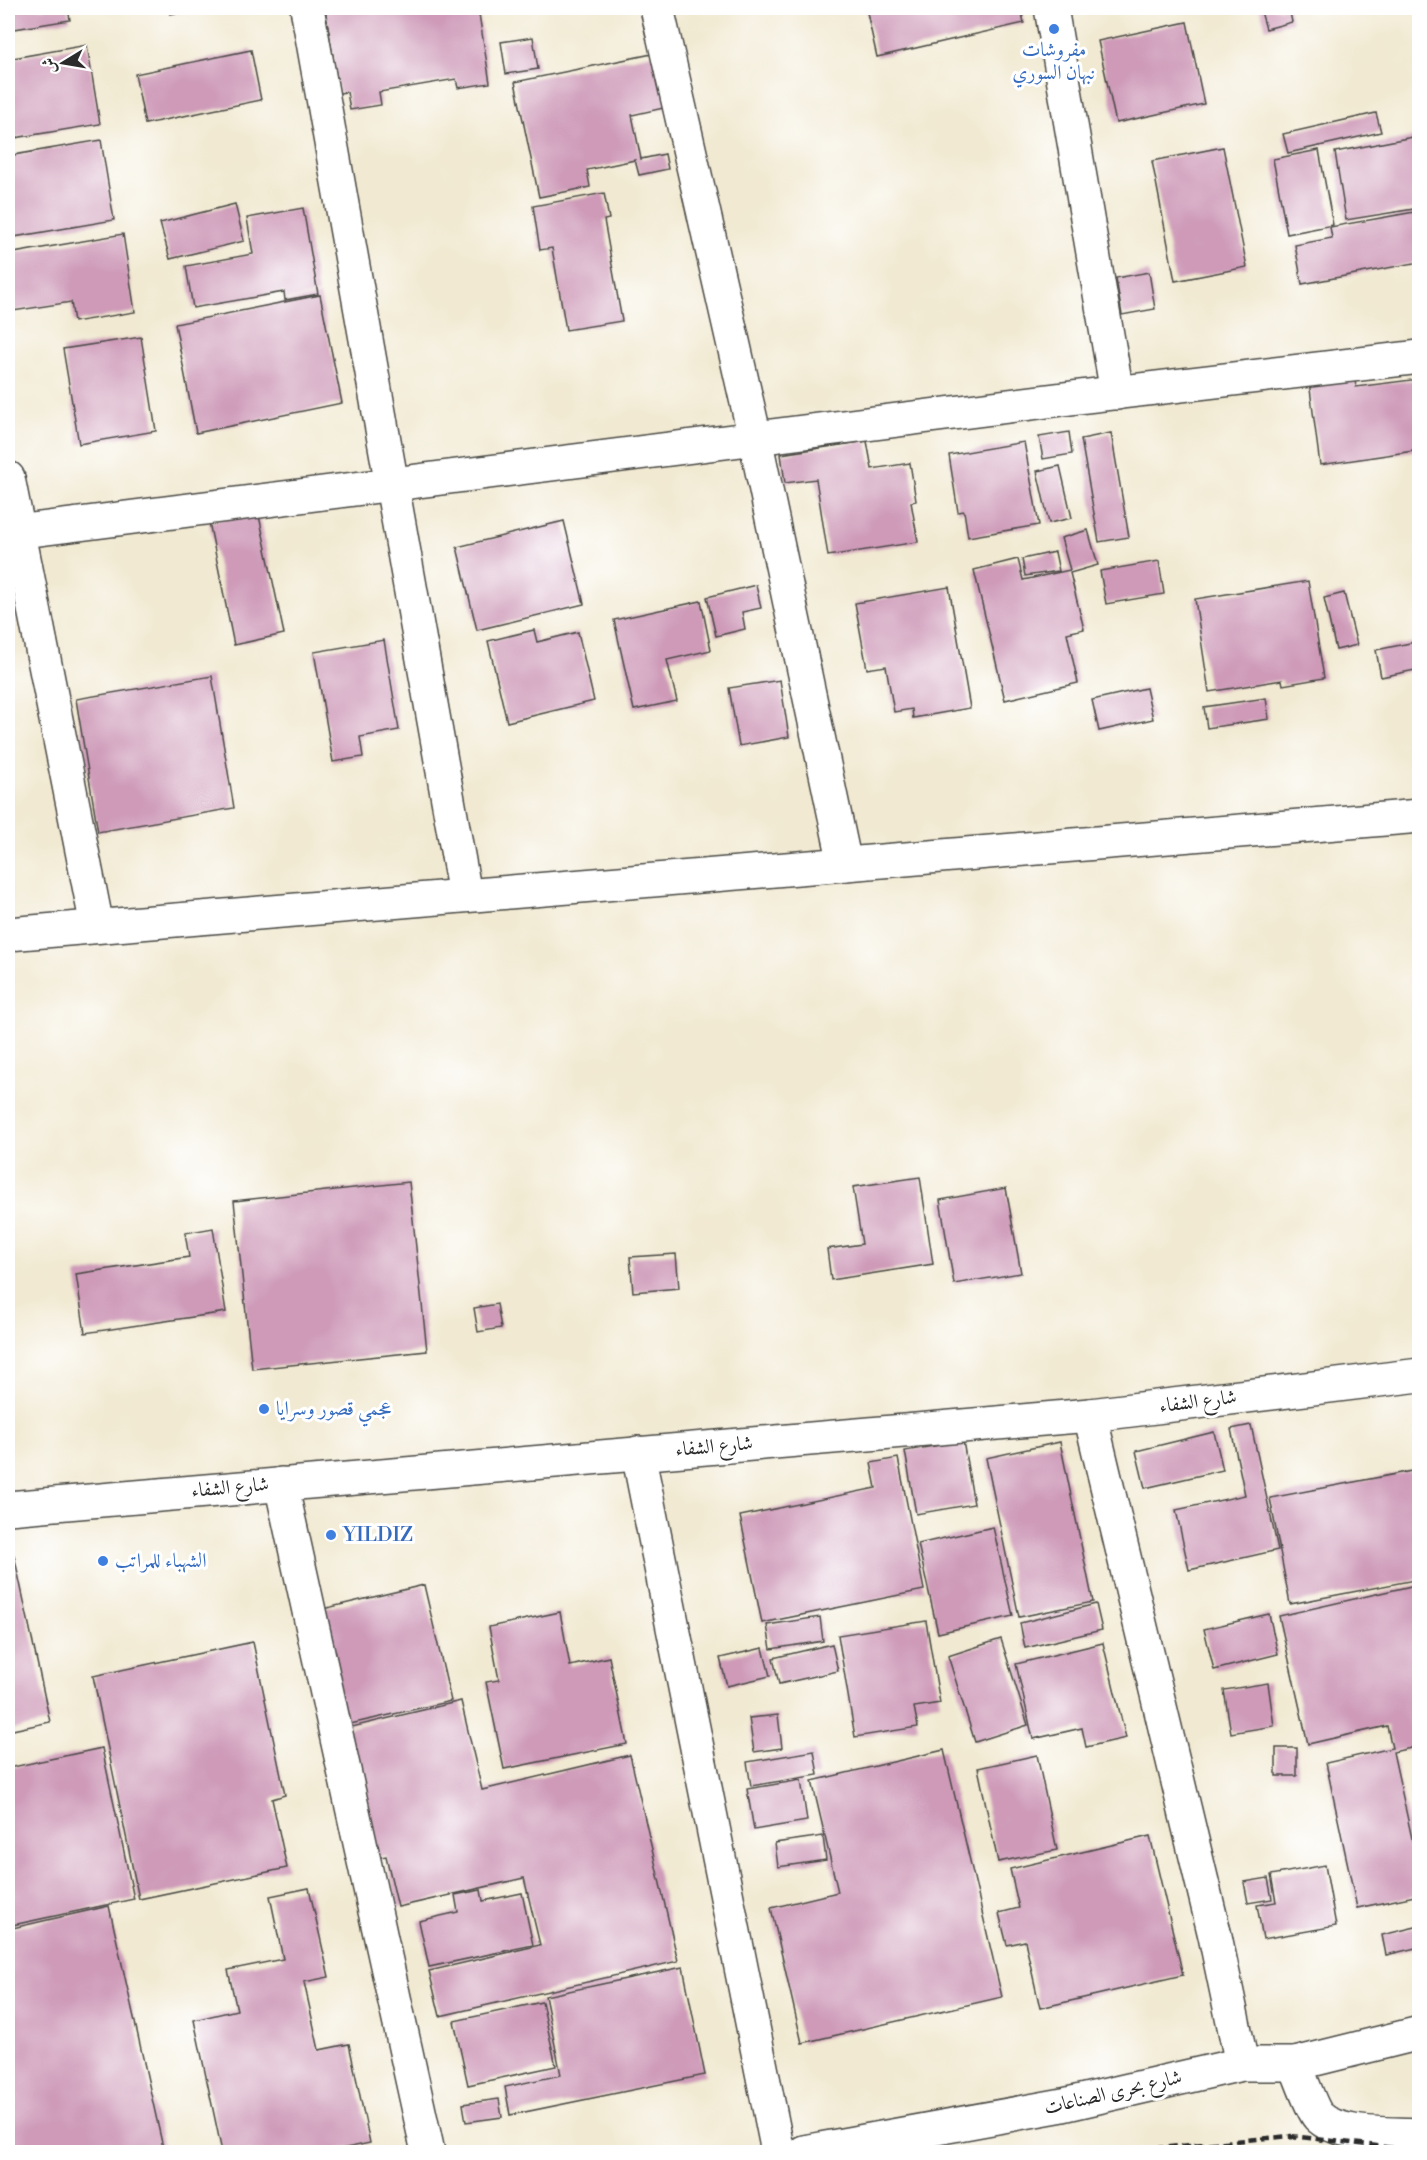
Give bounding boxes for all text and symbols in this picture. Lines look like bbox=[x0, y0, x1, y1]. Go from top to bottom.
marker: مفروشات نبهان السوري bbox=[1047, 22, 1061, 36]
north arrow bbox=[33, 33, 93, 93]
place label: مفروشات نبهان السوري bbox=[1012, 38, 1096, 88]
text: ش bbox=[38, 56, 61, 75]
street label: شارع الشفاء bbox=[1158, 1385, 1239, 1423]
place label: عجمي قصور وسرايا bbox=[276, 1397, 391, 1427]
marker: عجمي قصور وسرايا bbox=[257, 1402, 271, 1416]
street label: شارع الشفاء bbox=[674, 1431, 754, 1467]
street label: شارع الشفاء bbox=[190, 1472, 270, 1508]
place label: YILDIZ bbox=[342, 1523, 413, 1548]
marker: YILDIZ bbox=[324, 1528, 338, 1542]
place label: الشهباء للمراتب bbox=[115, 1549, 207, 1574]
marker: الشهباء للمراتب bbox=[96, 1554, 110, 1568]
street label: شارع بحرى الصناعات bbox=[1042, 2065, 1185, 2125]

